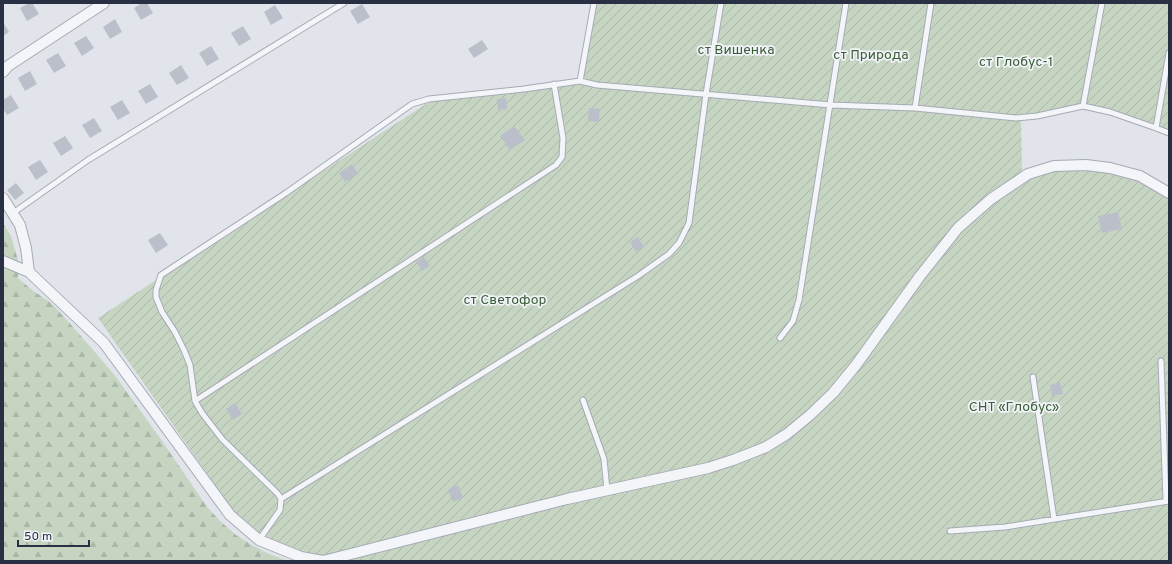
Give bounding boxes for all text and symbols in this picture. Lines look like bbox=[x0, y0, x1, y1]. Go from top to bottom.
park label: ст Вишенка bbox=[697, 42, 775, 59]
park label: ст Природа bbox=[833, 47, 909, 64]
park label: ст Глобус-1 bbox=[979, 54, 1053, 71]
park label: ст Светофор bbox=[463, 292, 547, 309]
park label: СНТ «Глобус» bbox=[969, 399, 1059, 416]
scale bar bbox=[18, 522, 89, 548]
text: 50 m bbox=[24, 529, 52, 545]

